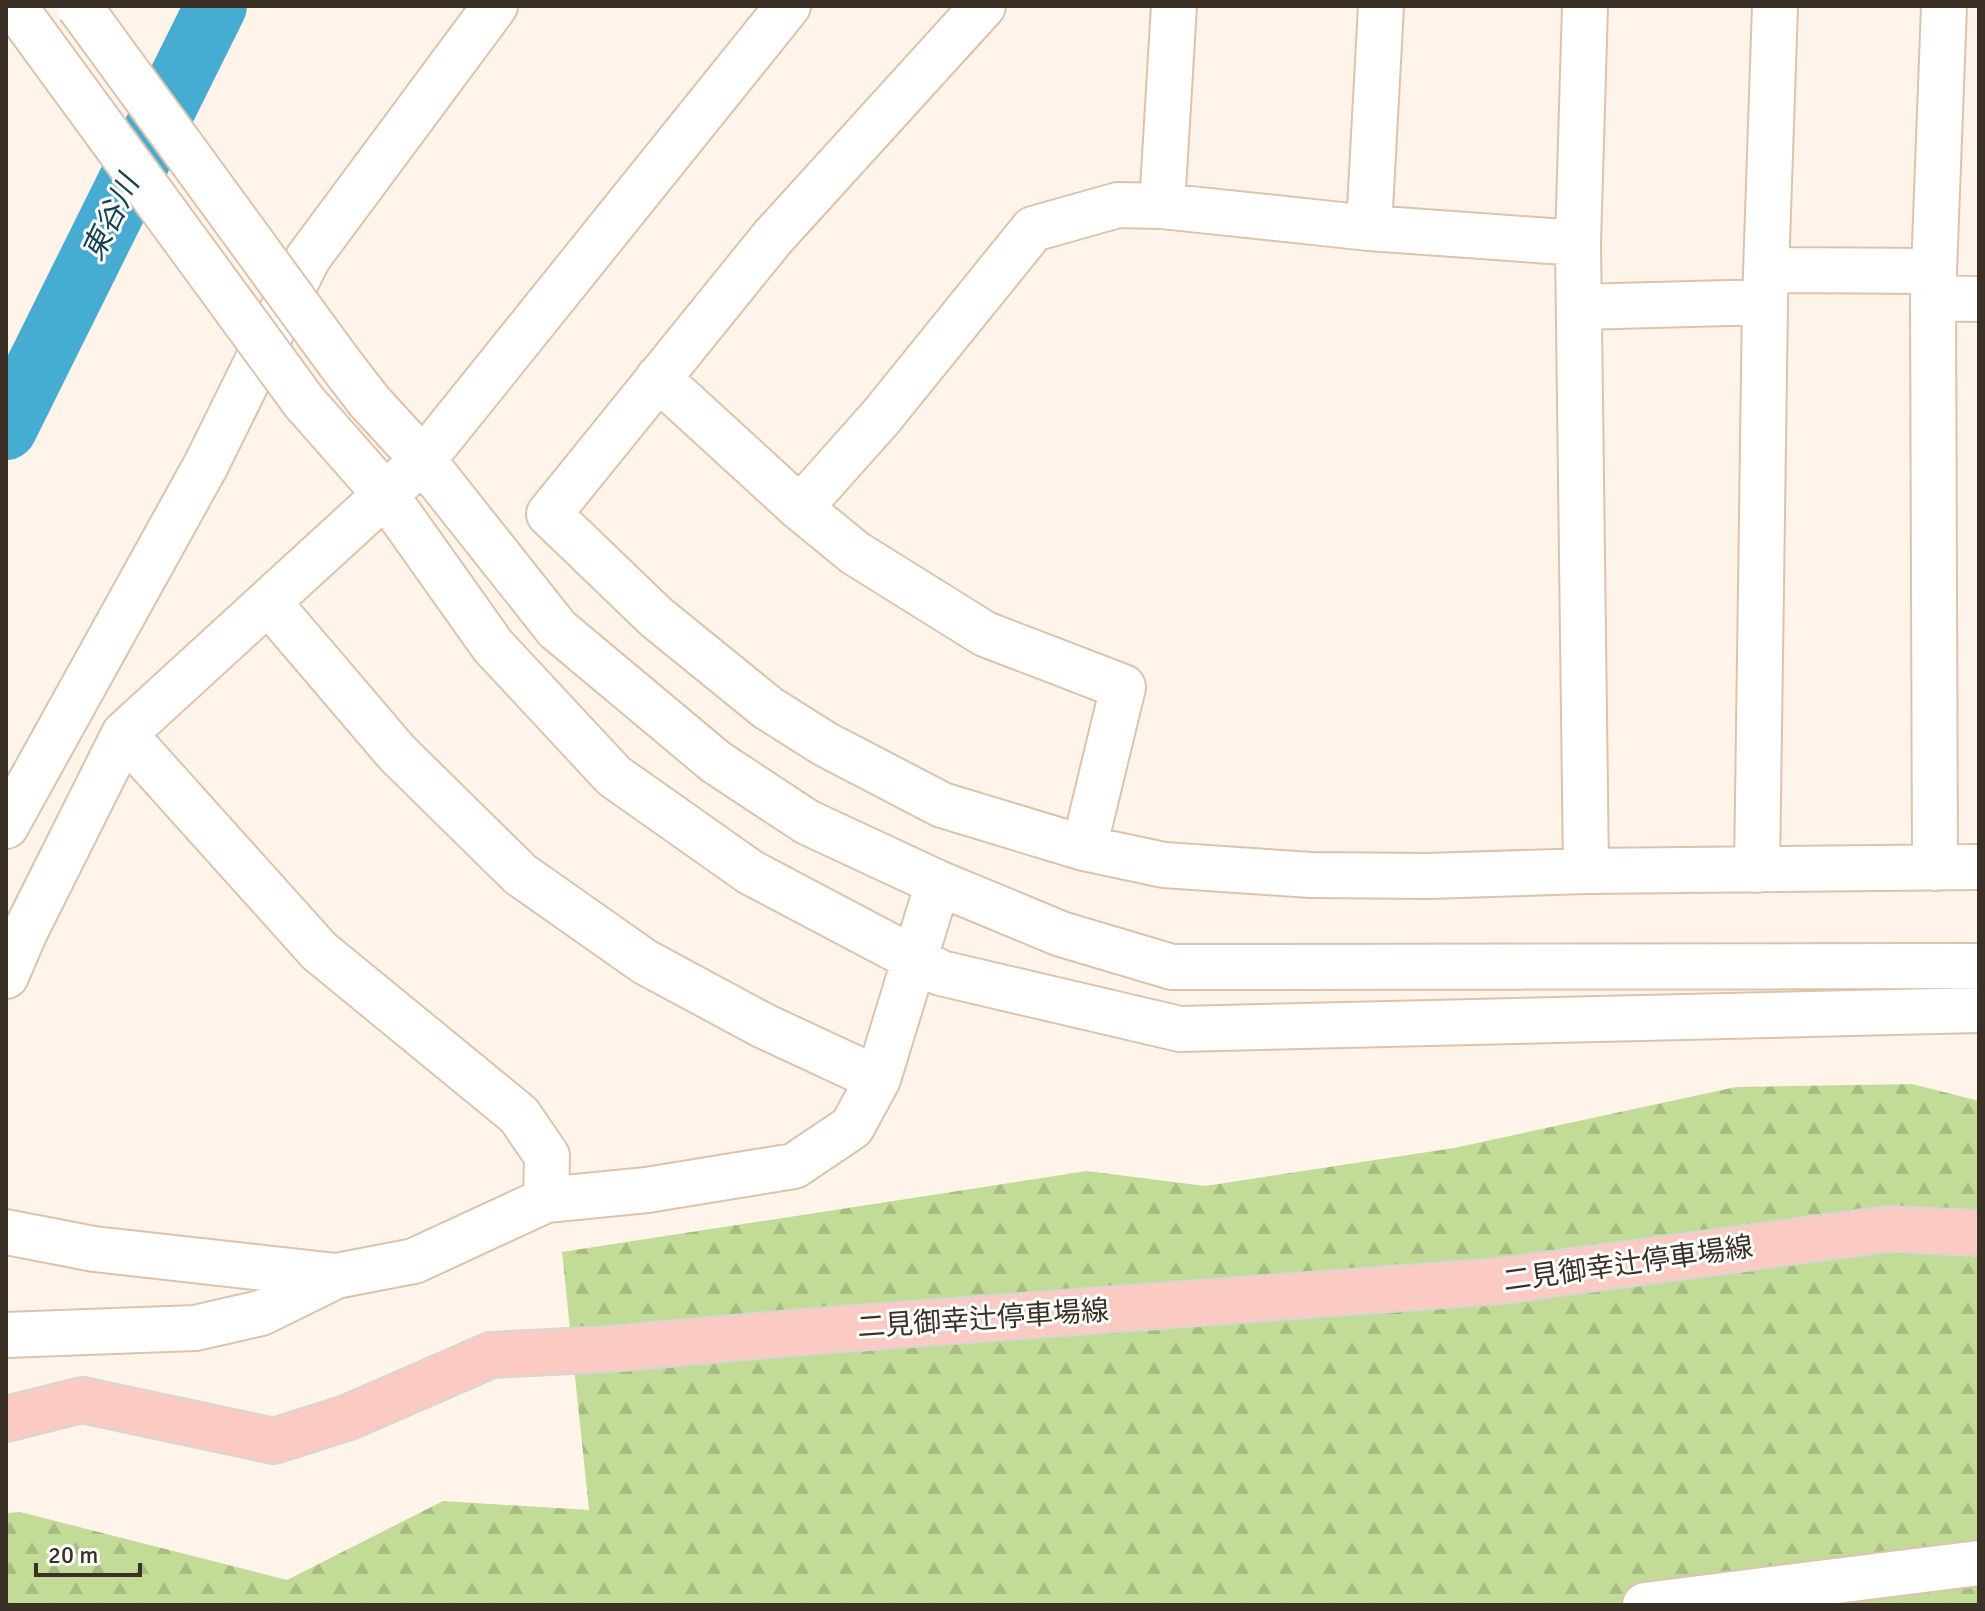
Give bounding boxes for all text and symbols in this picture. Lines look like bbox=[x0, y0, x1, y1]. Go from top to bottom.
water label: 東谷川 bbox=[75, 167, 149, 267]
street label: 二見御幸辻停車場線 bbox=[1501, 1230, 1755, 1298]
street label: 二見御幸辻停車場線 bbox=[856, 1293, 1110, 1345]
scale bar bbox=[36, 1527, 140, 1577]
text: 20 m bbox=[48, 1540, 98, 1570]

